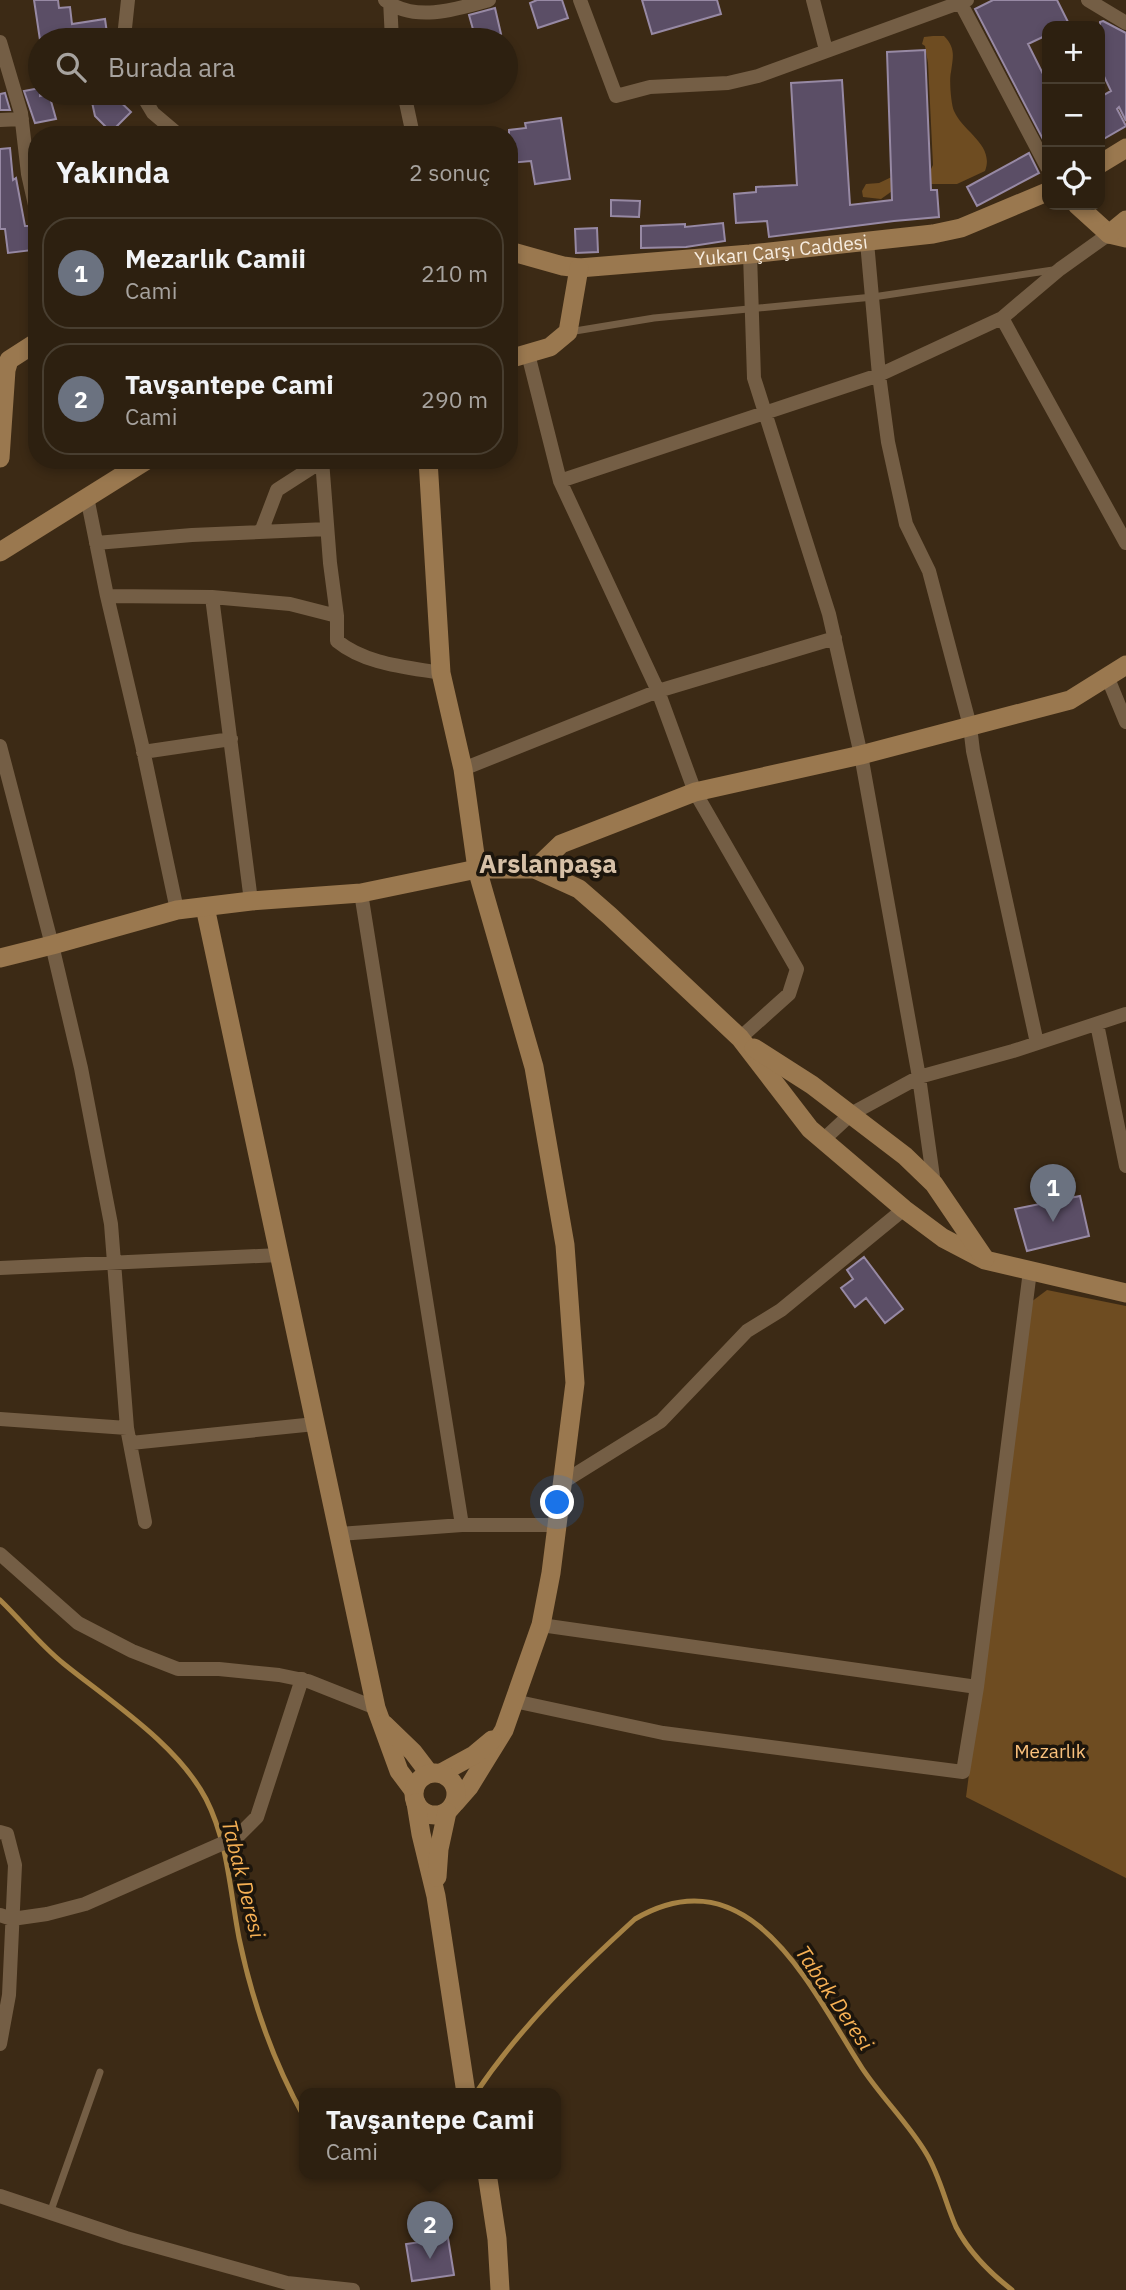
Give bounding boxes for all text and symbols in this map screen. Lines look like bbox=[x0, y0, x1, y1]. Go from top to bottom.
map controls bbox=[1042, 21, 1105, 210]
button: + bbox=[1042, 21, 1105, 84]
search box bbox=[28, 28, 518, 105]
icon: search bbox=[52, 48, 90, 86]
text: Burada ara bbox=[108, 50, 235, 84]
button: − bbox=[1042, 84, 1105, 147]
button: locate bbox=[1042, 147, 1105, 210]
text: Yakında bbox=[56, 152, 170, 191]
text: 2 sonuç bbox=[409, 157, 490, 187]
street label: Yukarı Çarşı Caddesi bbox=[694, 229, 869, 270]
text: Mezarlık Camii bbox=[125, 241, 306, 275]
text: 1 bbox=[74, 258, 88, 288]
text: 210 m bbox=[421, 258, 488, 288]
text: Cami bbox=[125, 275, 177, 305]
text: Tavşantepe Cami bbox=[125, 367, 334, 401]
text: 2 bbox=[74, 384, 88, 414]
text: 290 m bbox=[421, 384, 488, 414]
text: Cami bbox=[125, 401, 177, 431]
district label: Arslanpaşa bbox=[479, 846, 617, 880]
pin: 1 bbox=[1030, 1164, 1076, 1222]
your location bbox=[540, 1485, 574, 1519]
park label: Mezarlık bbox=[1014, 1739, 1086, 1763]
water label: Tabak Deresi bbox=[216, 1817, 272, 1941]
water label: Tabak Deresi bbox=[789, 1940, 880, 2056]
popup bbox=[299, 2088, 561, 2179]
text: Tavşantepe Cami bbox=[326, 2102, 534, 2136]
text: Cami bbox=[326, 2136, 378, 2166]
pin: 2 bbox=[407, 2201, 453, 2259]

